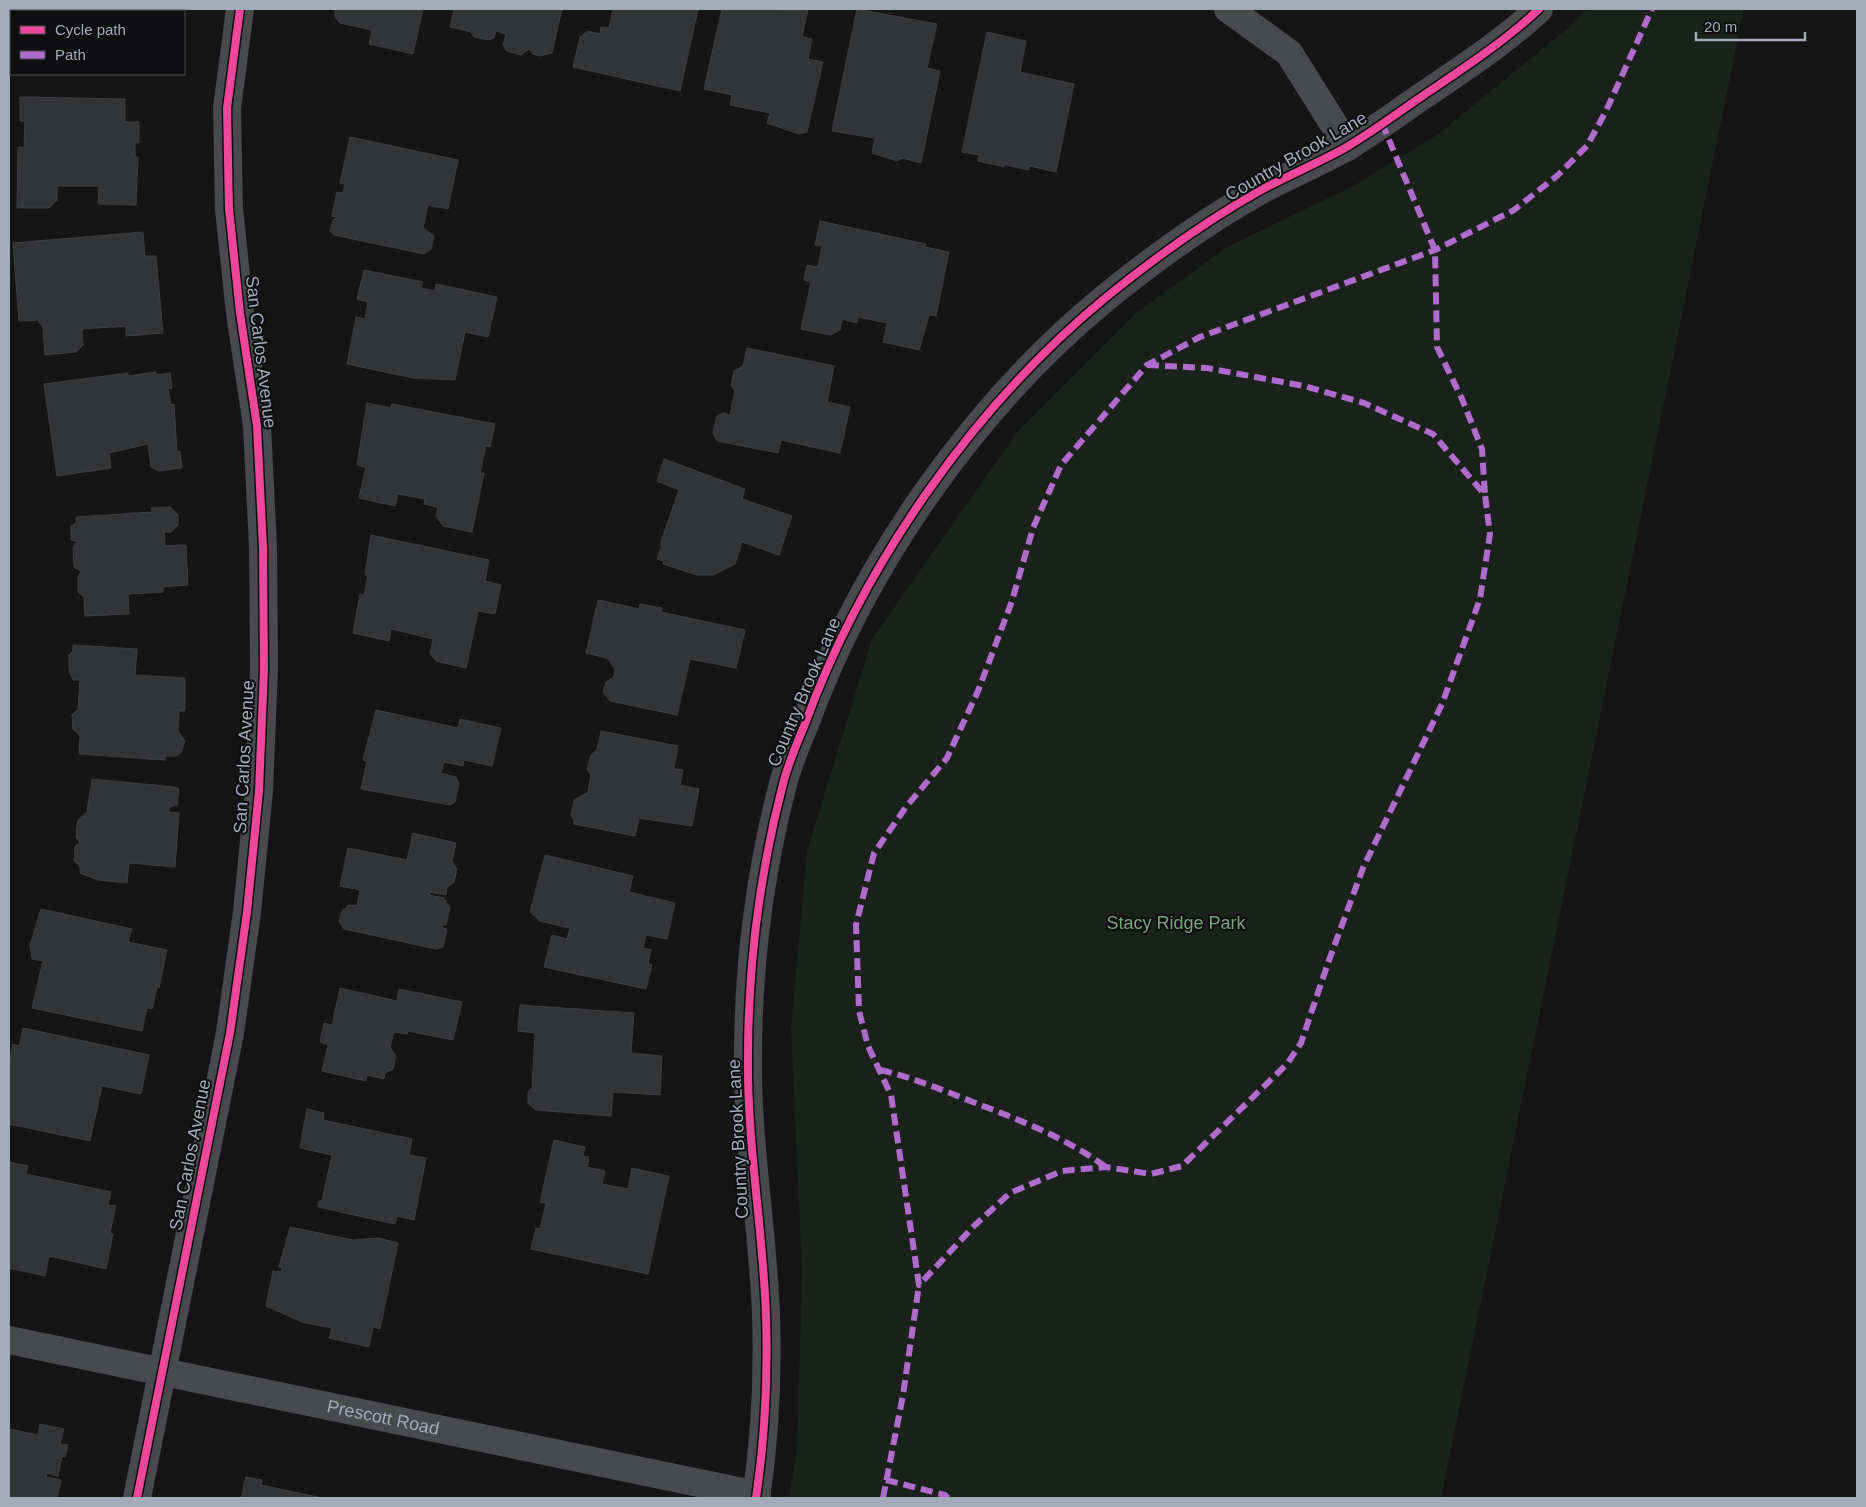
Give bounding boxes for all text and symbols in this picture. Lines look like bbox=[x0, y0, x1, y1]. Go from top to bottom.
legend bbox=[10, 10, 185, 75]
scale bar bbox=[1696, 10, 1805, 42]
text: 20 m bbox=[1704, 18, 1737, 35]
text: Cycle path bbox=[55, 21, 126, 38]
text: Path bbox=[55, 46, 86, 63]
street label: Country Brook Lane bbox=[1222, 107, 1370, 205]
street label: San Carlos Avenue bbox=[242, 274, 280, 430]
street label: Country Brook Lane bbox=[764, 614, 844, 770]
street label: San Carlos Avenue bbox=[230, 680, 258, 834]
park label: Stacy Ridge Park bbox=[1106, 913, 1247, 933]
street label: Country Brook Lane bbox=[724, 1059, 752, 1219]
street label: San Carlos Avenue bbox=[166, 1078, 214, 1232]
street label: Prescott Road bbox=[325, 1396, 441, 1439]

